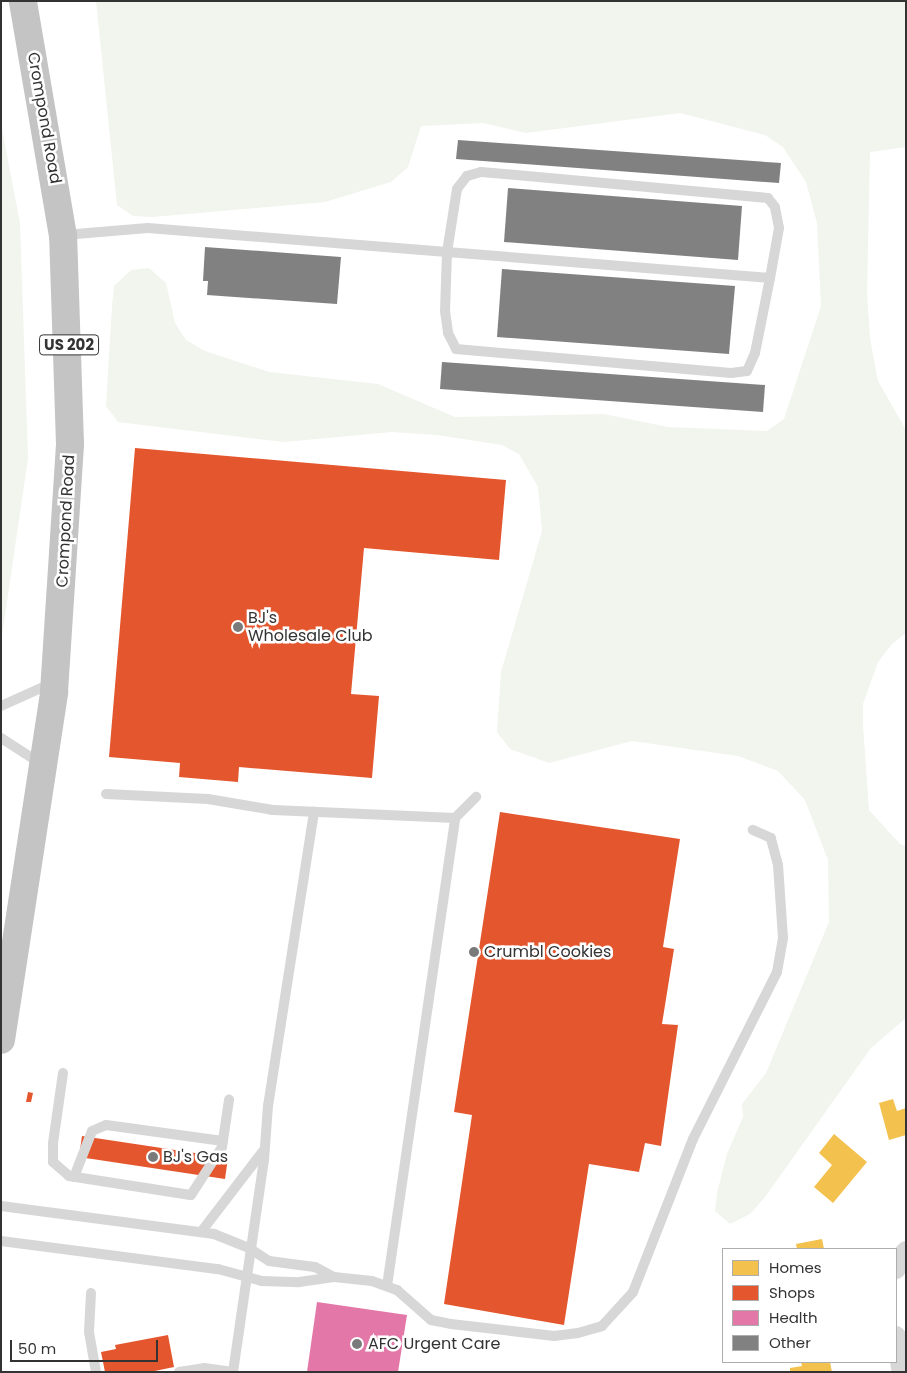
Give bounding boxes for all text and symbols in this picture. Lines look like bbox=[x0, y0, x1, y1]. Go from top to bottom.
street label: Crompond Road bbox=[23, 51, 65, 185]
road number: US 202 bbox=[39, 332, 99, 358]
street label: Crompond Road bbox=[53, 454, 79, 588]
place label: BJ's Wholesale Club bbox=[248, 608, 373, 646]
marker: BJ's Wholesale Club bbox=[232, 621, 244, 633]
place label: Crumbl Cookies bbox=[484, 942, 611, 962]
marker: Crumbl Cookies bbox=[468, 946, 480, 958]
place label: BJ's Gas bbox=[163, 1147, 228, 1167]
marker: BJ's Gas bbox=[147, 1151, 159, 1163]
legend bbox=[722, 1248, 897, 1363]
text: Homes bbox=[769, 1257, 822, 1278]
text: Shops bbox=[769, 1282, 815, 1303]
text: Health bbox=[769, 1307, 818, 1328]
scale bar bbox=[12, 1330, 160, 1362]
text: Other bbox=[769, 1332, 811, 1353]
place label: AFC Urgent Care bbox=[368, 1334, 500, 1354]
marker: AFC Urgent Care bbox=[350, 1337, 364, 1351]
text: 50 m bbox=[18, 1338, 56, 1359]

